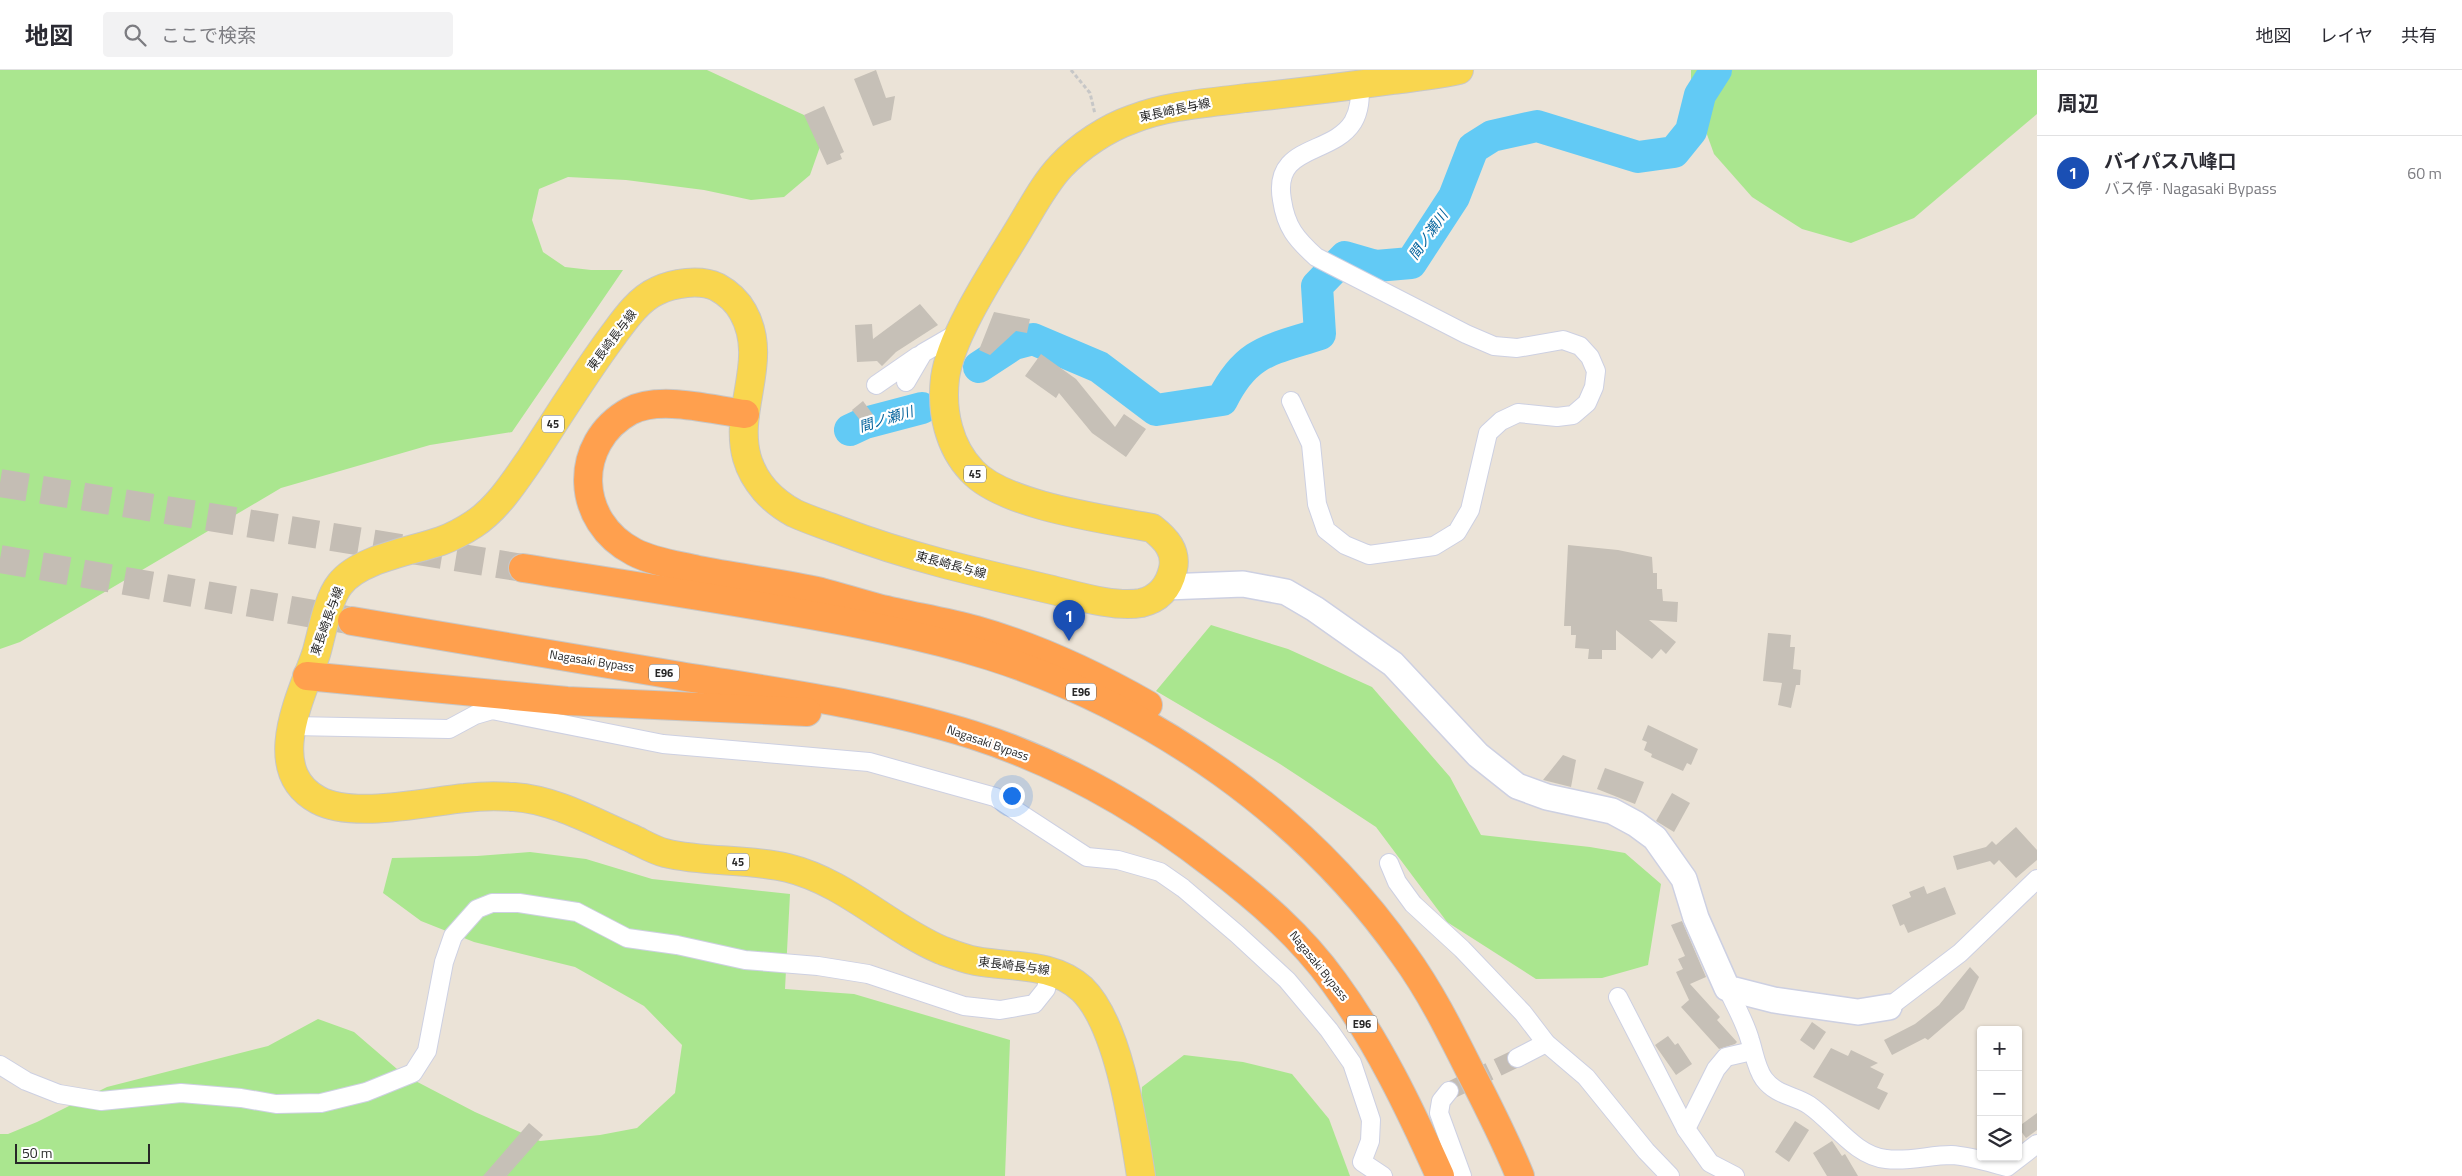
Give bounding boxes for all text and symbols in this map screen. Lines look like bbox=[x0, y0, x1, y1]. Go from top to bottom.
search box bbox=[103, 12, 453, 57]
text: 地図 bbox=[25, 17, 73, 53]
text: ここで検索 bbox=[161, 20, 256, 49]
icon: search bbox=[121, 21, 149, 49]
text: 地図 bbox=[2256, 22, 2292, 49]
text: レイヤ bbox=[2320, 22, 2373, 49]
text: 共有 bbox=[2401, 22, 2437, 49]
text: 周辺 bbox=[2057, 87, 2099, 119]
street label: 東長崎長与線 bbox=[1138, 93, 1212, 126]
text: バイパス八峰口 bbox=[2104, 146, 2237, 175]
text: 1 bbox=[2069, 161, 2077, 185]
text: 60 m bbox=[2407, 161, 2442, 185]
text: バス停 · Nagasaki Bypass bbox=[2104, 176, 2277, 200]
water label: 間ノ瀬川 bbox=[1403, 204, 1453, 264]
street label: 東長崎長与線 bbox=[582, 305, 641, 374]
water label: 間ノ瀬川 bbox=[856, 400, 918, 437]
road number: 45 bbox=[542, 416, 564, 432]
road number: 45 bbox=[964, 466, 986, 482]
street label: 東長崎長与線 bbox=[914, 546, 988, 583]
street label: 東長崎長与線 bbox=[305, 584, 348, 658]
pin: 1 bbox=[1053, 600, 1085, 641]
street label: Nagasaki Bypass bbox=[548, 644, 636, 677]
road number: E96 bbox=[649, 664, 679, 682]
road number: E96 bbox=[1066, 684, 1096, 700]
street label: Nagasaki Bypass bbox=[945, 720, 1032, 766]
your location bbox=[999, 783, 1025, 809]
road number: 45 bbox=[727, 854, 749, 870]
street label: Nagasaki Bypass bbox=[1285, 926, 1354, 1005]
street label: 東長崎長与線 bbox=[977, 952, 1051, 979]
road number: E96 bbox=[1347, 1016, 1377, 1032]
map controls bbox=[1977, 1026, 2022, 1161]
button: + bbox=[1977, 1026, 2022, 1071]
button: − bbox=[1977, 1071, 2022, 1116]
button: layers bbox=[1977, 1116, 2022, 1161]
scale bar bbox=[15, 1141, 150, 1164]
text: 50 m bbox=[22, 1142, 52, 1163]

